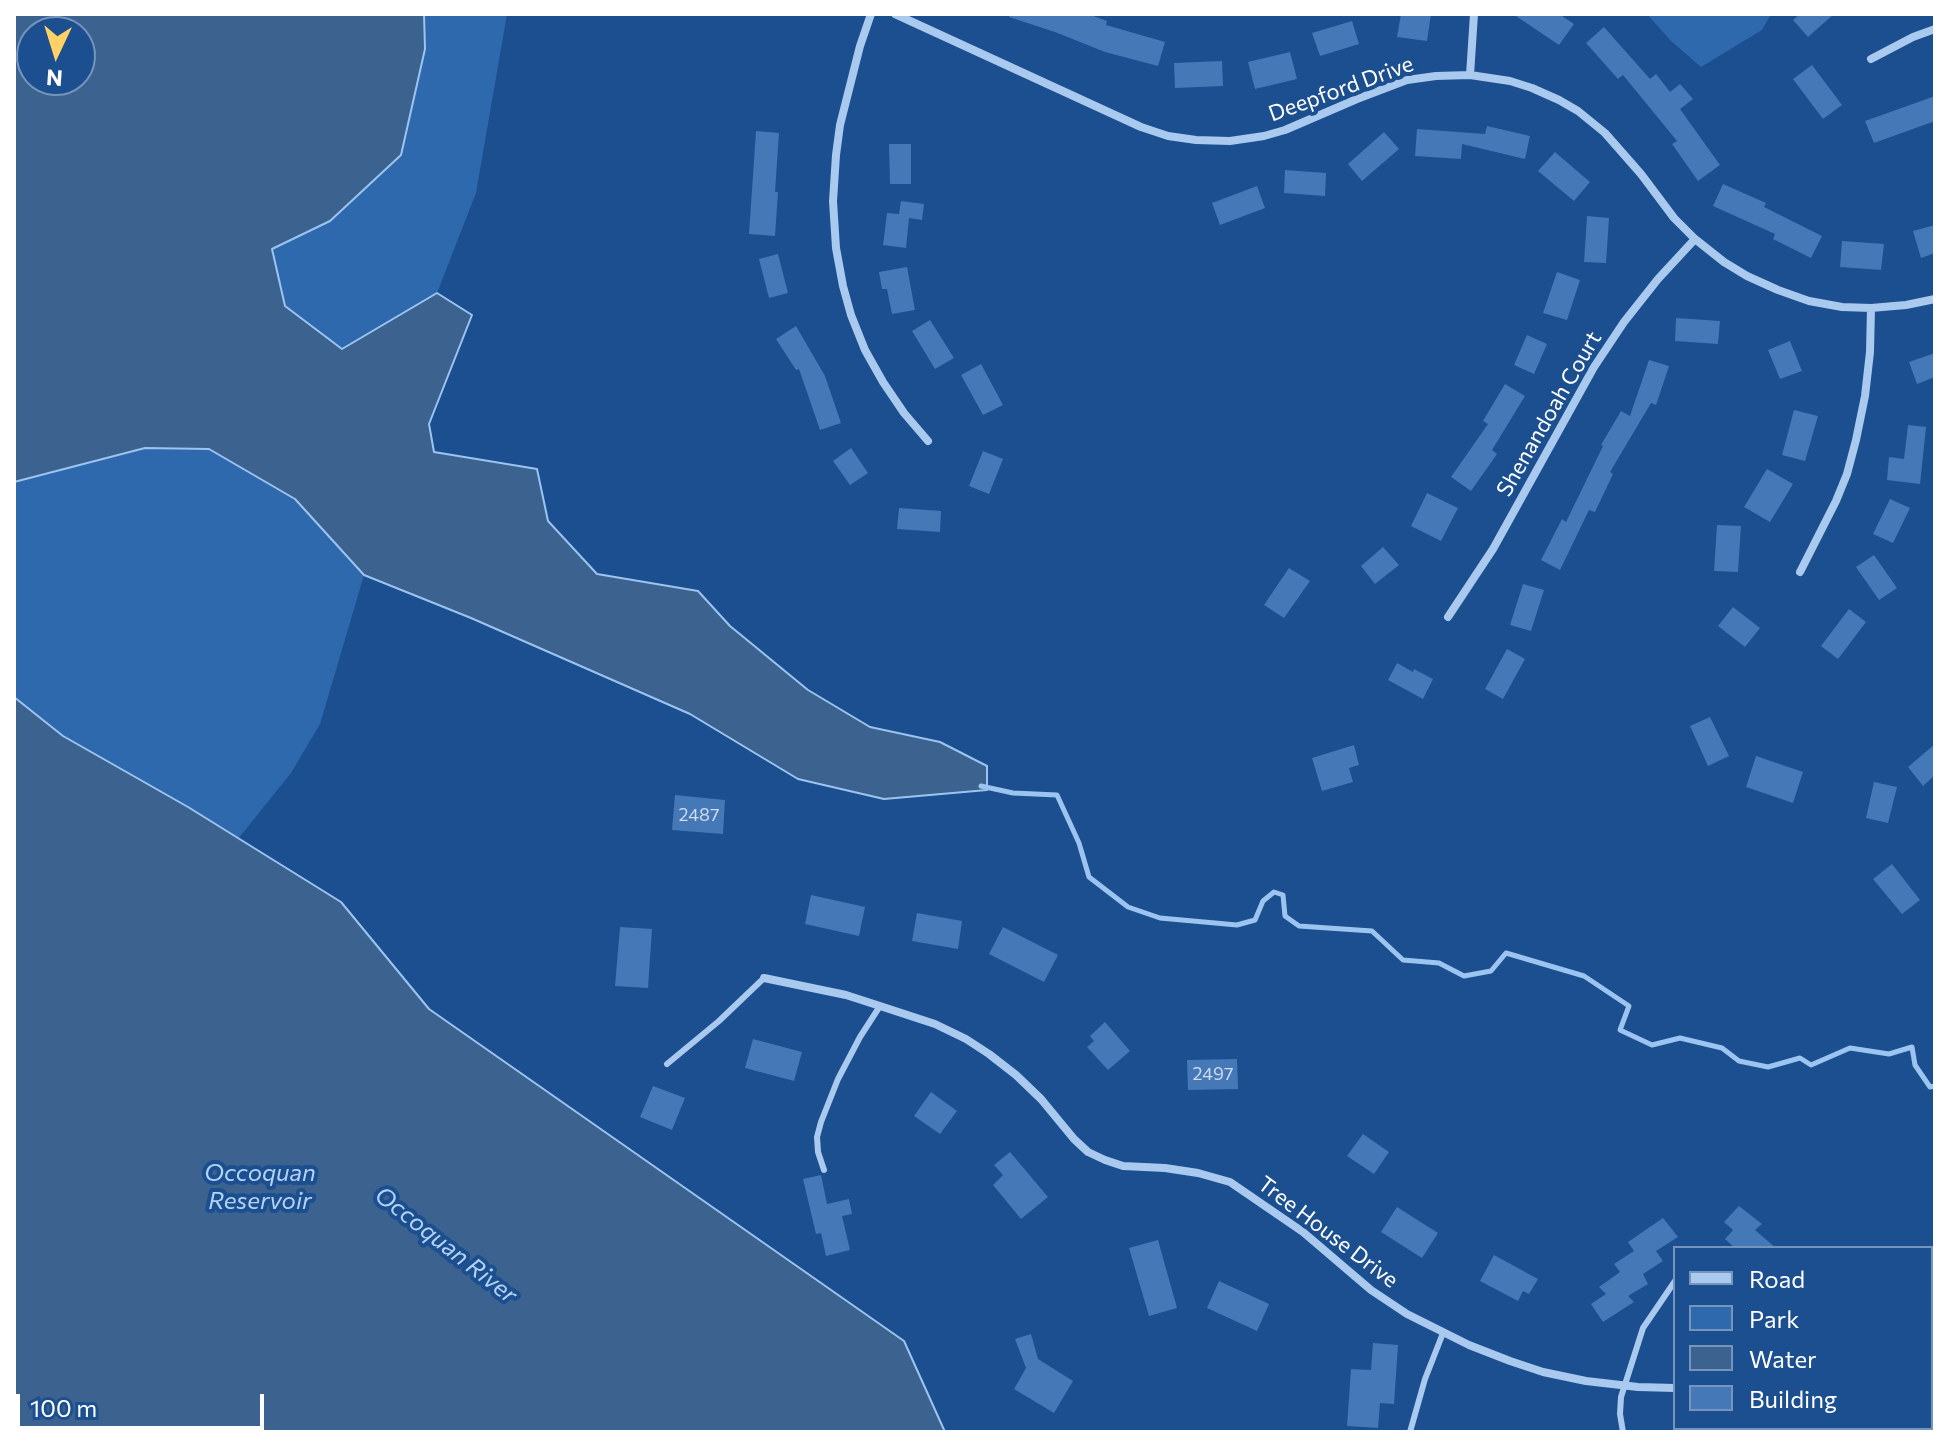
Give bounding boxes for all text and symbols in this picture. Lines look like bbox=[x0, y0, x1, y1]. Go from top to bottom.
north arrow bbox=[16, 16, 96, 96]
street label: Deepford Drive bbox=[1265, 51, 1417, 127]
text: N bbox=[45, 64, 64, 92]
street label: Shenandoah Court bbox=[1491, 327, 1607, 501]
house number: 2487 bbox=[679, 804, 719, 826]
house number: 2497 bbox=[1193, 1063, 1233, 1085]
water label: Occoquan Reservoir bbox=[204, 1159, 316, 1215]
street label: Tree House Drive bbox=[1253, 1171, 1403, 1293]
water label: Occoquan River bbox=[369, 1181, 523, 1309]
legend bbox=[1673, 1246, 1933, 1430]
text: Road bbox=[1749, 1264, 1805, 1293]
text: Park bbox=[1749, 1304, 1799, 1333]
text: Water bbox=[1749, 1344, 1817, 1373]
scale bar bbox=[20, 1378, 268, 1428]
text: Building bbox=[1749, 1384, 1837, 1413]
text: 100 m bbox=[30, 1393, 97, 1422]

